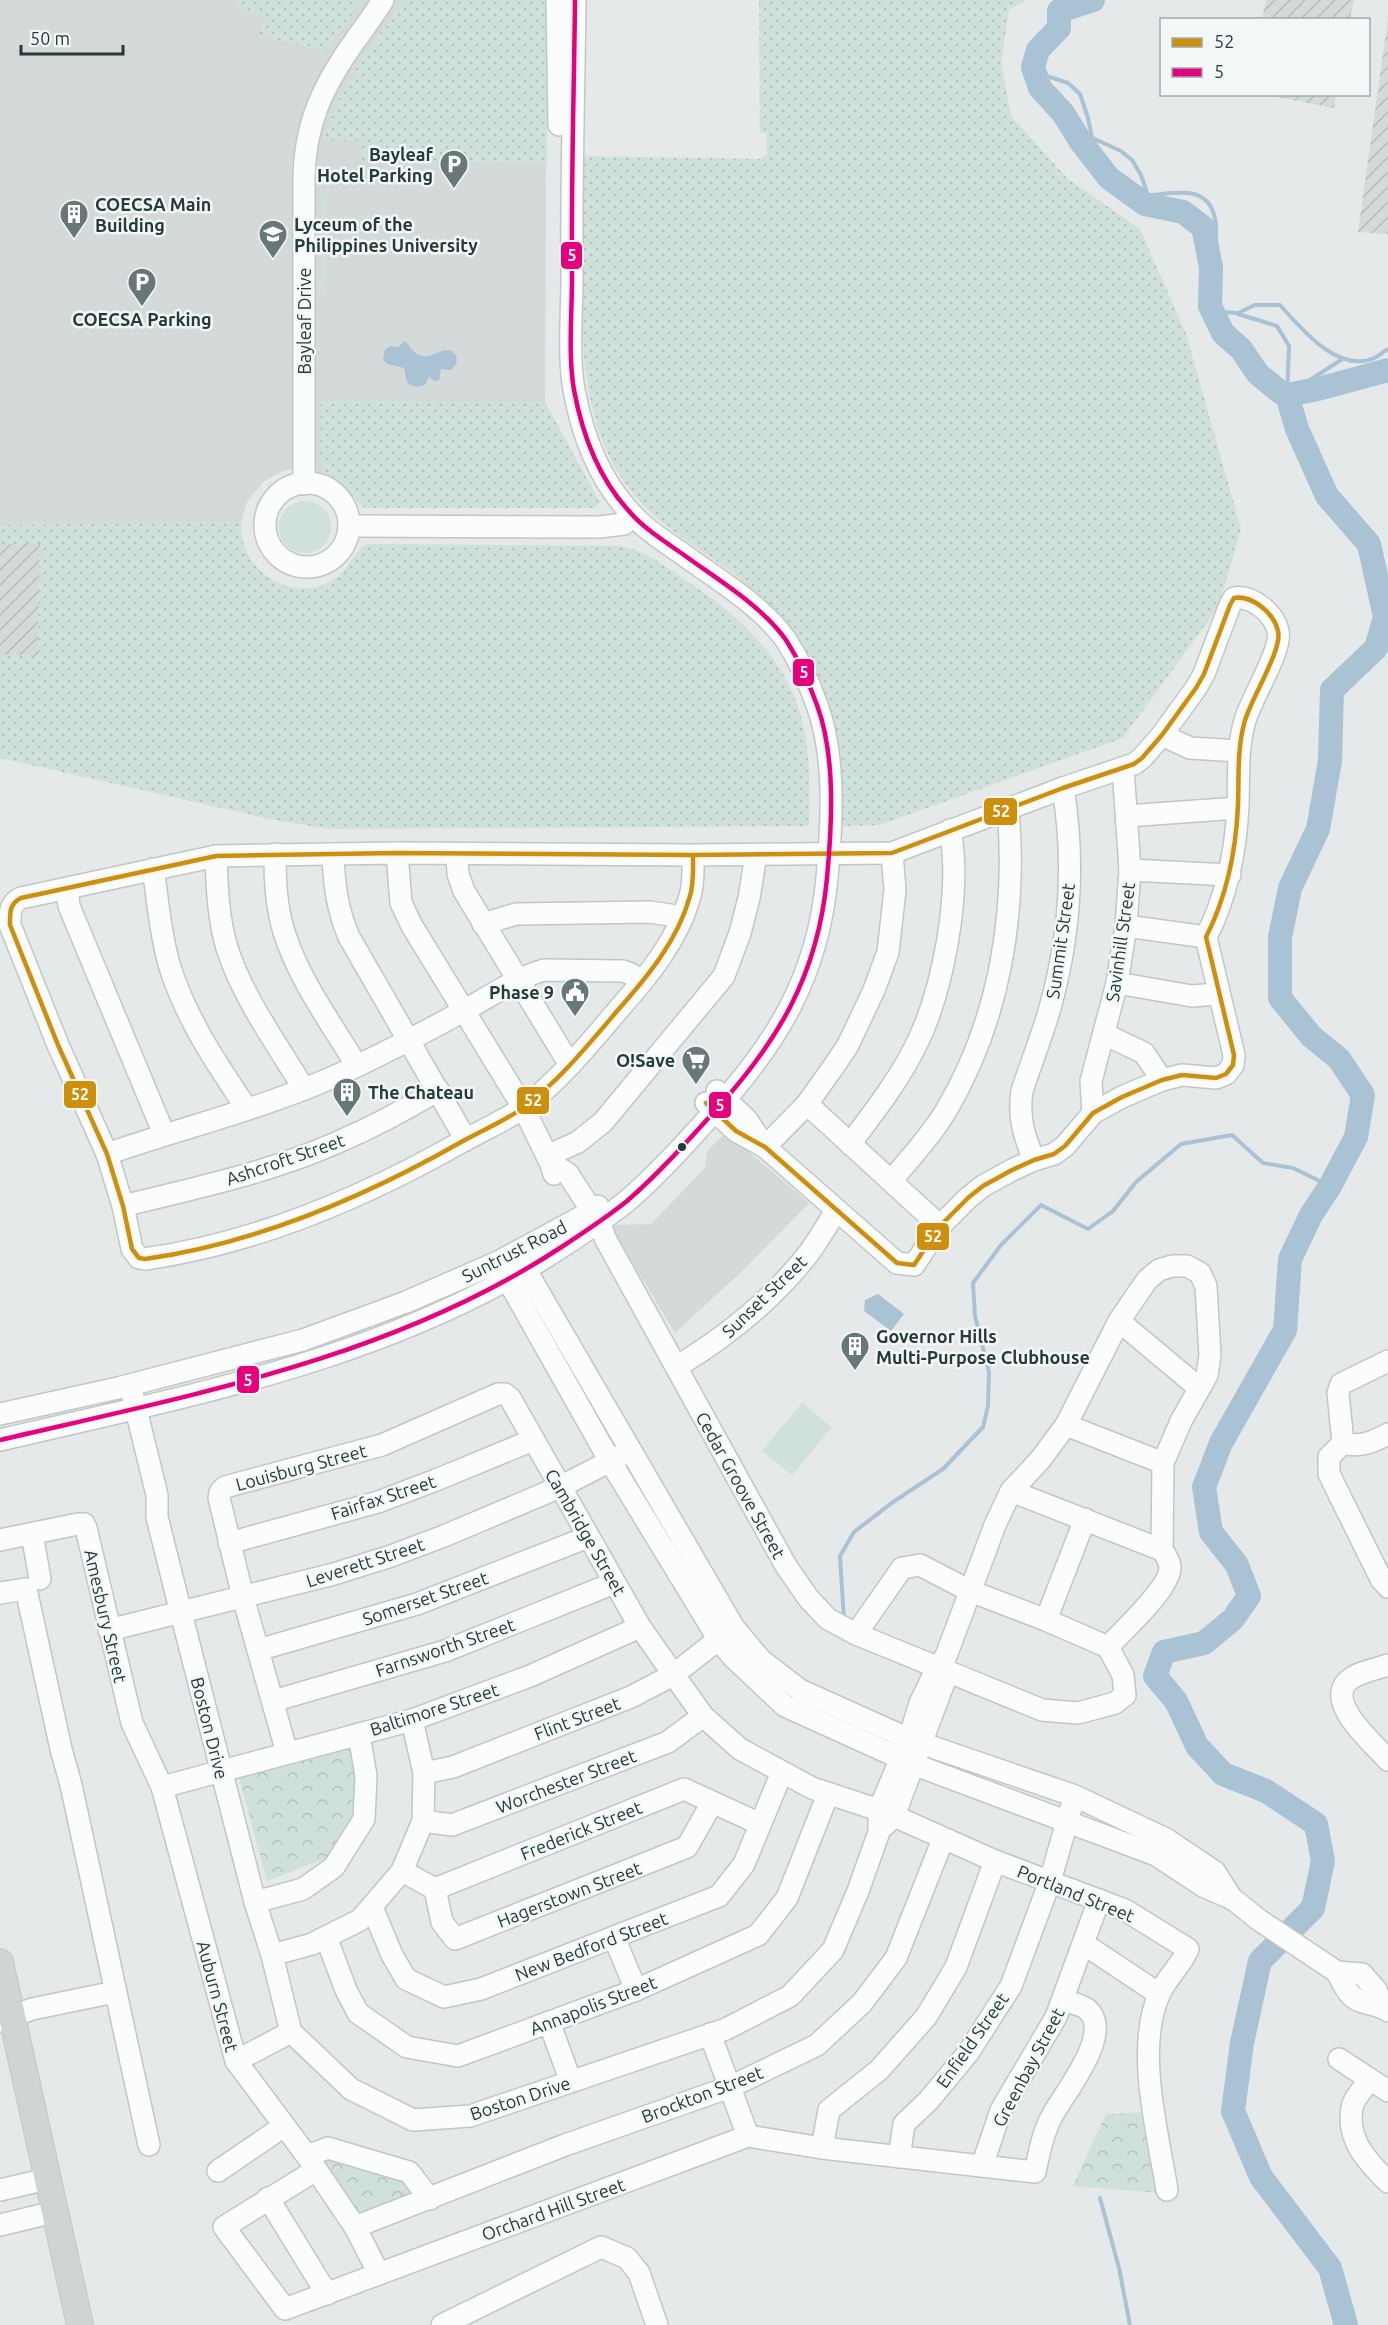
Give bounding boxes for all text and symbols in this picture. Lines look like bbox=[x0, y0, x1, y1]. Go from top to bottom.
scale bar bbox=[21, 18, 123, 56]
legend bbox=[1160, 18, 1370, 96]
text: 50 m bbox=[30, 28, 70, 48]
text: 52 bbox=[1214, 31, 1234, 51]
text: 5 bbox=[1214, 61, 1224, 81]
place label: Bayleaf Hotel Parking bbox=[317, 144, 434, 185]
parking icon: Bayleaf Hotel Parking bbox=[438, 148, 470, 190]
place label: COECSA Main Building bbox=[95, 194, 211, 235]
building icon: COECSA Main Building bbox=[58, 198, 90, 240]
place label: Lyceum of the Philippines University bbox=[294, 214, 478, 255]
school or university icon: Lyceum of the Philippines University bbox=[257, 218, 289, 260]
line badge: 5 bbox=[560, 241, 583, 270]
text: 5 bbox=[567, 246, 577, 264]
parking icon: COECSA Parking bbox=[126, 266, 158, 308]
street label: Bayleaf Drive bbox=[294, 268, 314, 374]
place label: COECSA Parking bbox=[72, 309, 212, 329]
line badge: 5 bbox=[792, 658, 815, 687]
text: 5 bbox=[799, 663, 809, 681]
line badge: 52 bbox=[983, 797, 1018, 826]
text: 52 bbox=[992, 802, 1010, 820]
street label: Savinhill Street bbox=[1102, 881, 1138, 1003]
street label: Summit Street bbox=[1042, 882, 1078, 1000]
public building icon: Phase 9 bbox=[559, 976, 591, 1018]
place label: Phase 9 bbox=[489, 982, 554, 1002]
supermarket icon: O!Save bbox=[680, 1044, 712, 1086]
place label: O!Save bbox=[616, 1050, 675, 1070]
building icon: The Chateau bbox=[331, 1076, 363, 1118]
line badge: 52 bbox=[63, 1080, 97, 1109]
place label: The Chateau bbox=[368, 1082, 474, 1102]
text: 52 bbox=[71, 1085, 89, 1103]
line badge: 52 bbox=[516, 1086, 550, 1115]
text: 52 bbox=[524, 1091, 542, 1109]
line badge: 5 bbox=[708, 1091, 732, 1119]
text: 5 bbox=[715, 1096, 725, 1114]
street label: Ashcroft Street bbox=[223, 1129, 347, 1189]
unlabelled marker bbox=[676, 1141, 688, 1153]
street label: Suntrust Road bbox=[458, 1216, 570, 1286]
line badge: 52 bbox=[916, 1222, 950, 1251]
text: 52 bbox=[924, 1227, 942, 1245]
street label: Sunset Street bbox=[718, 1251, 810, 1341]
place label: Governor Hills Multi-Purpose Clubhouse bbox=[876, 1326, 1090, 1367]
building icon: Governor Hills Multi-Purpose Clubhouse bbox=[839, 1330, 871, 1372]
line badge: 5 bbox=[236, 1365, 260, 1394]
text: 5 bbox=[243, 1371, 253, 1389]
street label: Cedar Groove Street bbox=[692, 1408, 790, 1562]
street label: Louisburg Street bbox=[233, 1440, 369, 1494]
street label: Cambridge Street bbox=[542, 1465, 630, 1599]
street label: Fairfax Street bbox=[328, 1471, 438, 1523]
street label: Leverett Street bbox=[303, 1533, 427, 1591]
street label: Amesbury Street bbox=[81, 1547, 131, 1685]
street label: Somerset Street bbox=[360, 1567, 490, 1629]
street label: Farnsworth Street bbox=[373, 1614, 517, 1680]
street label: Boston Drive bbox=[188, 1675, 232, 1781]
street label: Baltimore Street bbox=[367, 1679, 501, 1739]
street label: Flint Street bbox=[531, 1692, 623, 1744]
street label: Worchester Street bbox=[493, 1745, 639, 1817]
street label: Frederick Street bbox=[517, 1796, 645, 1864]
street label: Hagerstown Street bbox=[494, 1857, 644, 1931]
street label: Portland Street bbox=[1015, 1860, 1137, 1926]
street label: New Bedford Street bbox=[512, 1908, 670, 1984]
street label: Auburn Street bbox=[194, 1938, 242, 2054]
street label: Annapolis Street bbox=[527, 1972, 659, 2038]
street label: Enfield Street bbox=[932, 1989, 1012, 2091]
street label: Greenbay Street bbox=[988, 2004, 1068, 2130]
street label: Brockton Street bbox=[638, 2062, 766, 2126]
street label: Boston Drive bbox=[467, 2072, 573, 2124]
street label: Orchard Hill Street bbox=[479, 2174, 627, 2244]

